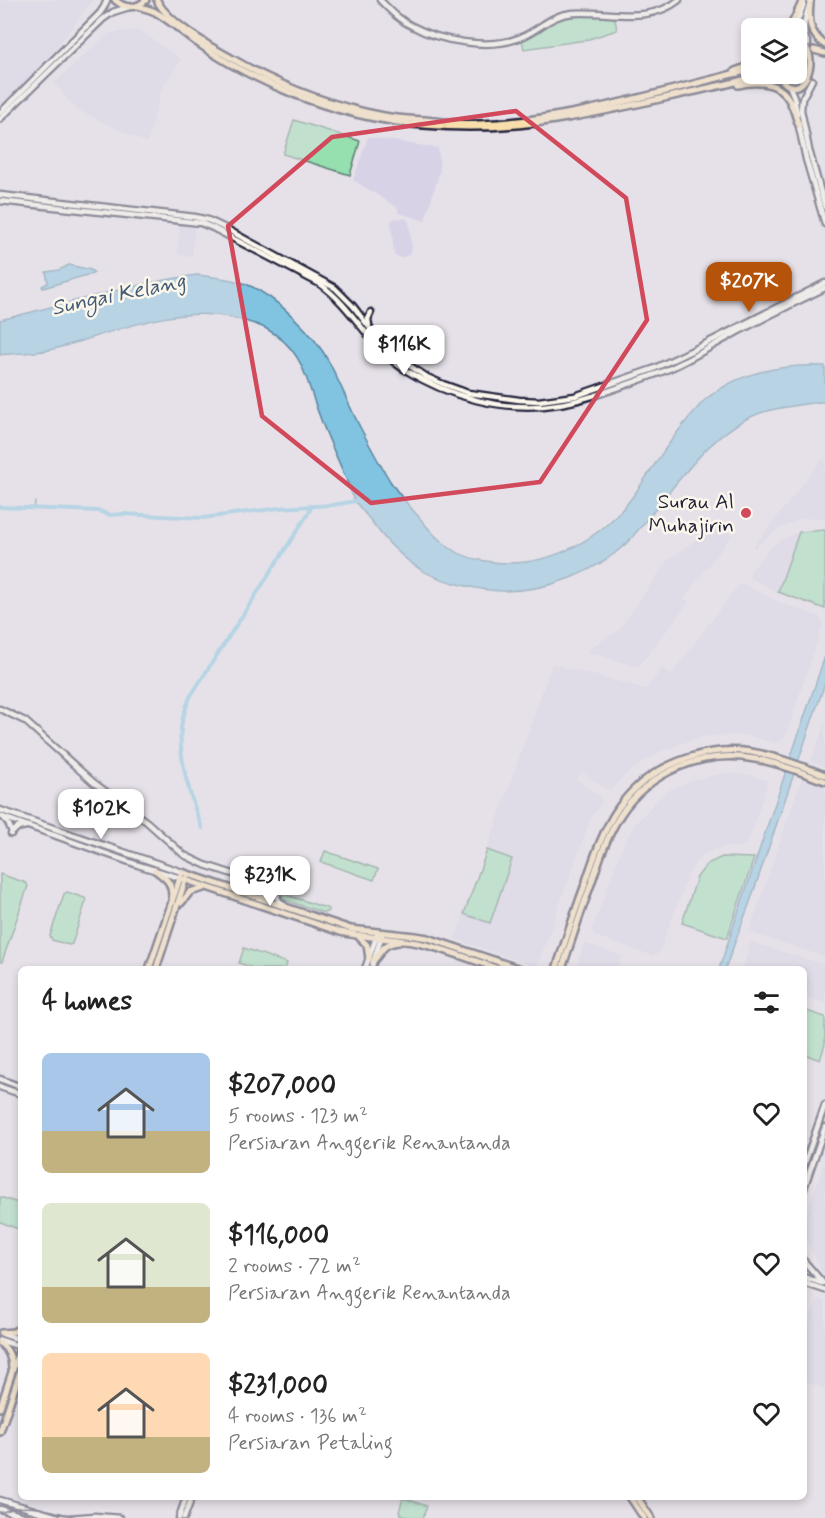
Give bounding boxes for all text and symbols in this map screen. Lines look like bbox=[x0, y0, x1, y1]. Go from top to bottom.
map controls bbox=[741, 18, 807, 84]
button: layers bbox=[741, 18, 807, 84]
pin: $207K bbox=[707, 262, 791, 313]
water label: Sungai Kelang bbox=[49, 267, 189, 325]
text: $207K bbox=[720, 268, 778, 295]
pin: $116K bbox=[362, 325, 446, 376]
text: $116K bbox=[378, 331, 430, 358]
place label: Surau Al Muhajirin bbox=[648, 488, 734, 540]
marker: Surau Al Muhajirin bbox=[739, 506, 753, 520]
pin: $102K bbox=[59, 789, 143, 840]
text: $102K bbox=[72, 795, 130, 822]
pin: $231K bbox=[228, 856, 312, 907]
text: $231K bbox=[244, 862, 296, 889]
text: 4 homes bbox=[42, 985, 132, 1019]
icon: filters bbox=[750, 986, 783, 1019]
text: $207,000 bbox=[228, 1069, 336, 1103]
icon: home bbox=[90, 1077, 162, 1149]
icon: heart bbox=[750, 1097, 783, 1130]
text: 5 rooms · 123 m² bbox=[228, 1103, 368, 1130]
text: Persiaran Anggerik Renantanda bbox=[228, 1130, 511, 1157]
text: $116,000 bbox=[228, 1219, 329, 1253]
icon: home bbox=[90, 1227, 162, 1299]
icon: heart bbox=[750, 1247, 783, 1280]
text: 2 rooms · 72 m² bbox=[228, 1253, 361, 1280]
text: Persiaran Anggerik Renantanda bbox=[228, 1280, 511, 1307]
text: $231,000 bbox=[228, 1369, 328, 1403]
icon: home bbox=[90, 1377, 162, 1449]
icon: heart bbox=[750, 1397, 783, 1430]
text: 4 rooms · 136 m² bbox=[228, 1403, 367, 1430]
text: Persiaran Petaling bbox=[228, 1430, 393, 1457]

